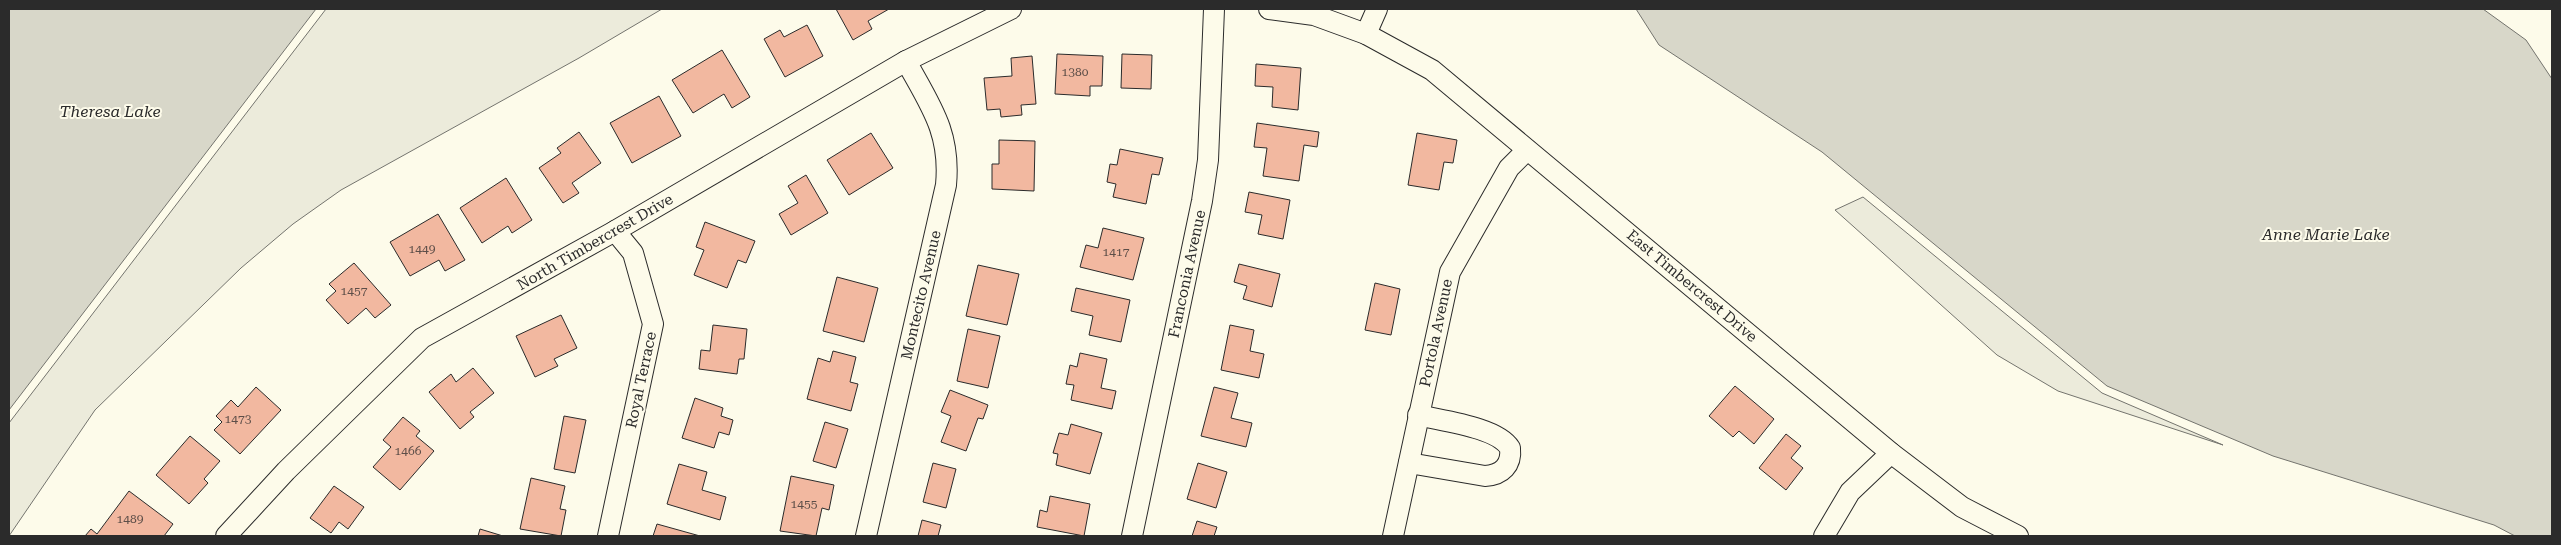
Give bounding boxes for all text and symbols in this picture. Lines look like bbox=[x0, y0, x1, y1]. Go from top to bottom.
house number: 1380 bbox=[1062, 65, 1089, 79]
water label: Theresa Lake bbox=[59, 102, 161, 121]
street label: North Timbercrest Drive bbox=[514, 190, 676, 294]
street label: Franconia Avenue bbox=[1165, 208, 1209, 340]
water label: Anne Marie Lake bbox=[2261, 225, 2390, 244]
street label: East Timbercrest Drive bbox=[1623, 226, 1761, 346]
street label: Montecito Avenue bbox=[897, 229, 945, 361]
house number: 1449 bbox=[409, 242, 436, 256]
house number: 1417 bbox=[1103, 245, 1130, 259]
street label: Portola Avenue bbox=[1416, 277, 1456, 389]
house number: 1457 bbox=[341, 284, 368, 298]
street label: Royal Terrace bbox=[622, 330, 660, 430]
house number: 1473 bbox=[225, 412, 252, 426]
house number: 1466 bbox=[395, 444, 422, 458]
house number: 1455 bbox=[791, 497, 818, 511]
house number: 1489 bbox=[117, 512, 144, 526]

